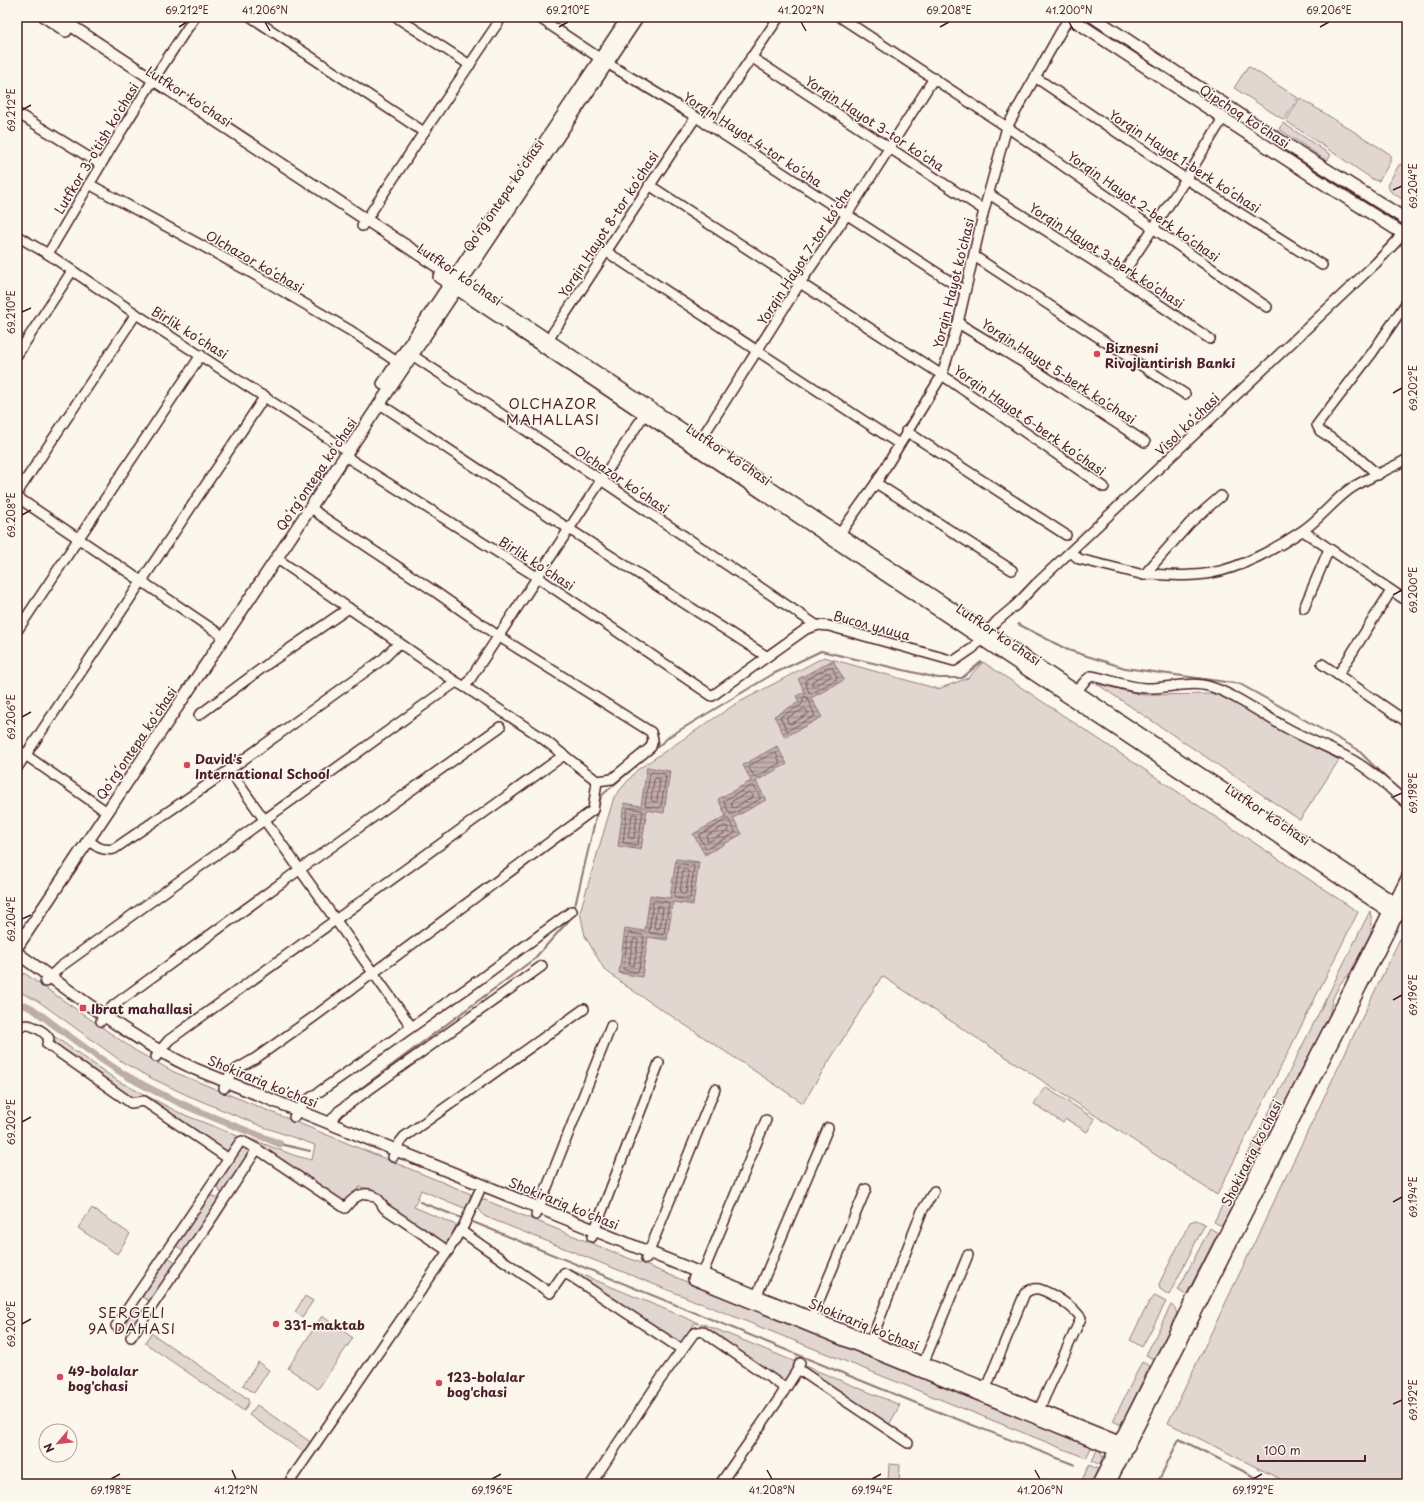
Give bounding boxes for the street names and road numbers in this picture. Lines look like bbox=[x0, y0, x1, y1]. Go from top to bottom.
street label: Lutfkor ko'chasi bbox=[142, 61, 236, 131]
street label: Yorqin Hayot 3-tor koʻcha bbox=[802, 71, 949, 176]
street label: Lutfkor 3-o'tish ko'chasi bbox=[49, 79, 143, 217]
street label: Qipchoq ko'chasi bbox=[1196, 80, 1294, 152]
street label: Yorqin Hayot 4-tor koʻcha bbox=[680, 87, 827, 192]
street label: Yorqin Hayot 1-berk koʻchasi bbox=[1105, 105, 1265, 217]
street label: Qoʻrgʻontepa koʻchasi bbox=[458, 135, 548, 255]
street label: Yorqin Hayot 2-berk koʻchasi bbox=[1064, 146, 1224, 266]
street label: Yorqin Hayot 8-tor koʻchasi bbox=[553, 147, 663, 301]
street label: Yorqin Hayot 7-tor koʻcha bbox=[752, 183, 856, 329]
street label: Yorqin Hayot 3-berk koʻchasi bbox=[1026, 198, 1188, 312]
street label: Yorqin Hayot ko'chasi bbox=[928, 216, 978, 350]
street label: Olchazor koʻchasi bbox=[203, 225, 307, 297]
street label: Lutfkor ko'chasi bbox=[414, 238, 506, 310]
street label: Birlik koʻchasi bbox=[148, 301, 232, 363]
street label: Yorqin Hayot 5-berk koʻchasi bbox=[978, 314, 1140, 428]
street label: Yorqin Hayot 6-berk koʻchasi bbox=[950, 360, 1110, 480]
street label: Visol koʻchasi bbox=[1151, 388, 1223, 460]
street label: Qoʻrgʻontepa koʻchasi bbox=[271, 414, 361, 534]
street label: Lutfkor ko'chasi bbox=[683, 418, 775, 490]
street label: Olchazor koʻchasi bbox=[571, 440, 673, 518]
street label: Birlik koʻchasi bbox=[495, 531, 579, 595]
street label: Lutfkor ko'chasi bbox=[953, 598, 1045, 670]
street label: Висол улица bbox=[831, 606, 913, 645]
street label: Qoʻrgʻontepa koʻchasi bbox=[91, 683, 181, 803]
street label: Lutfkor ko'chasi bbox=[1222, 778, 1314, 850]
street label: Shokirariq ko'chasi bbox=[205, 1050, 321, 1112]
street label: Shokirariq ko'chasi bbox=[1216, 1096, 1286, 1210]
street label: Shokirariq ko'chasi bbox=[506, 1172, 622, 1234]
street label: Shokirariq ko'chasi bbox=[806, 1293, 922, 1355]

